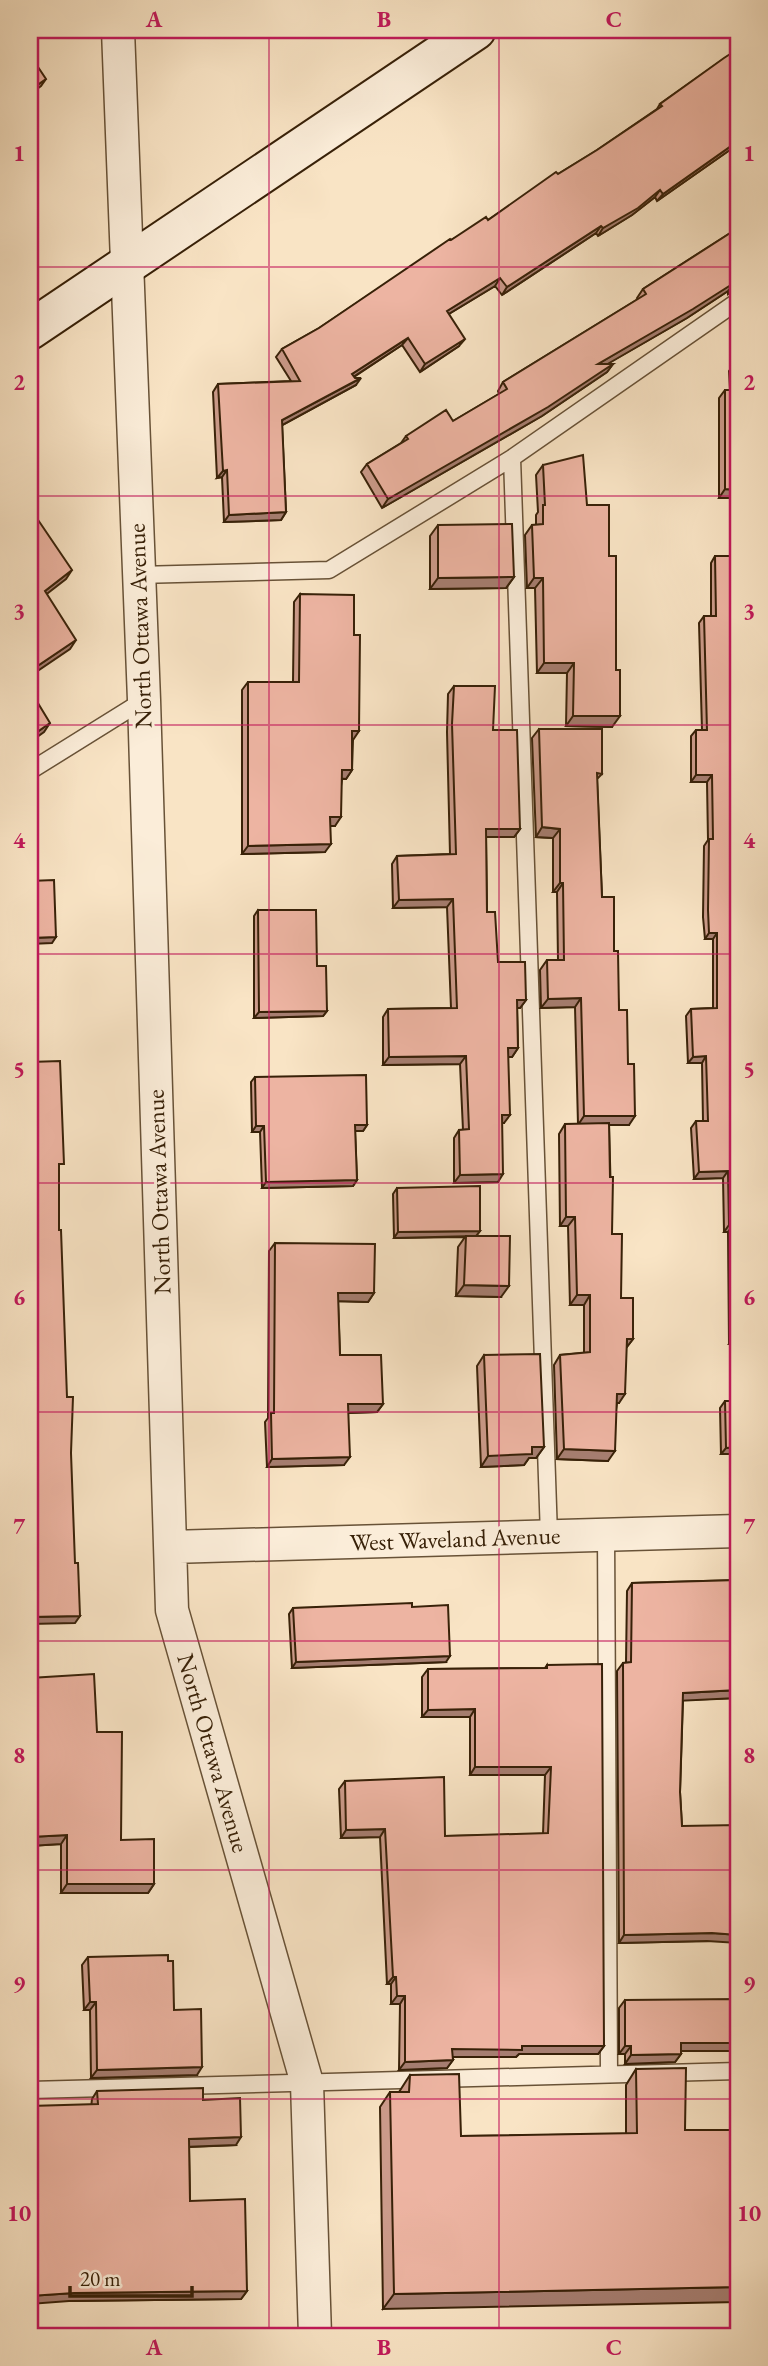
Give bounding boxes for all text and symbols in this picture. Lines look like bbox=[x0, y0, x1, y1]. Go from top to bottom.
text: A bbox=[145, 4, 163, 34]
text: B bbox=[377, 4, 391, 34]
text: C bbox=[606, 4, 622, 34]
text: 1 bbox=[13, 138, 25, 168]
text: 1 bbox=[743, 138, 755, 168]
text: 2 bbox=[13, 367, 25, 397]
text: 2 bbox=[743, 367, 755, 397]
street label: North Ottawa Avenue bbox=[120, 523, 159, 729]
text: 3 bbox=[13, 596, 25, 626]
text: 3 bbox=[743, 596, 755, 626]
text: 4 bbox=[13, 825, 26, 855]
text: 4 bbox=[743, 825, 756, 855]
text: 5 bbox=[13, 1054, 25, 1084]
text: 5 bbox=[743, 1054, 755, 1084]
street label: North Ottawa Avenue bbox=[139, 1089, 178, 1295]
text: 6 bbox=[13, 1282, 25, 1312]
text: 6 bbox=[743, 1282, 755, 1312]
text: 7 bbox=[13, 1511, 26, 1541]
text: 7 bbox=[743, 1511, 756, 1541]
street label: West Waveland Avenue bbox=[349, 1519, 561, 1558]
street label: North Ottawa Avenue bbox=[170, 1650, 257, 1856]
text: 8 bbox=[13, 1740, 25, 1770]
text: 8 bbox=[743, 1740, 755, 1770]
text: 9 bbox=[13, 1969, 25, 1999]
text: 9 bbox=[743, 1969, 755, 1999]
text: 10 bbox=[7, 2198, 31, 2228]
text: 10 bbox=[737, 2198, 761, 2228]
scale bar bbox=[70, 2254, 192, 2298]
text: 20 m bbox=[80, 2265, 121, 2292]
text: A bbox=[145, 2332, 163, 2362]
text: B bbox=[377, 2332, 391, 2362]
text: C bbox=[606, 2332, 622, 2362]

